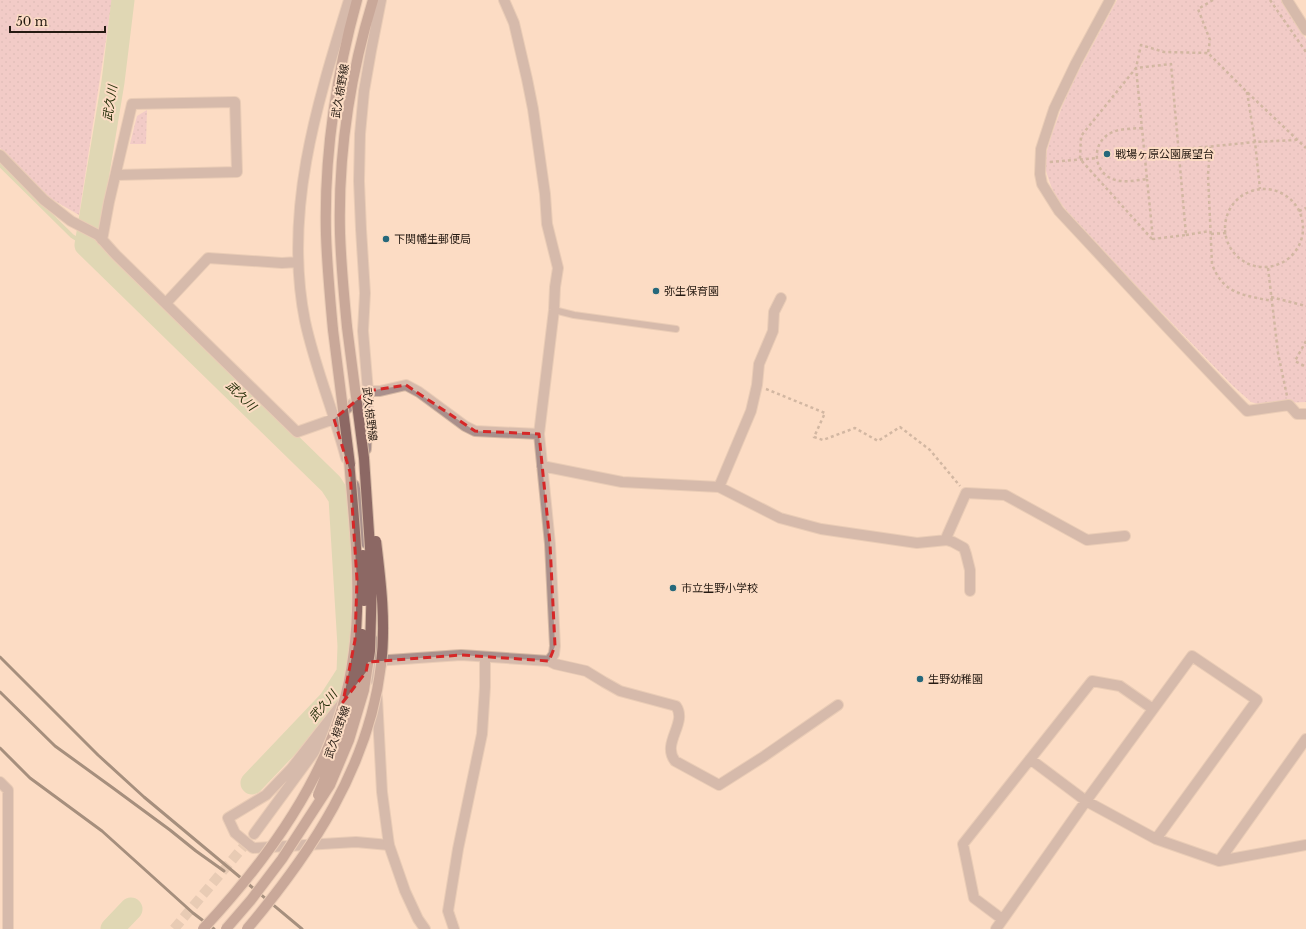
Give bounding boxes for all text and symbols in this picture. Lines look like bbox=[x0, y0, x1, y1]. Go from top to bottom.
scale bar bbox=[10, 8, 105, 34]
text: 50 m bbox=[16, 14, 48, 29]
street label: 武久椋野線 bbox=[328, 63, 352, 119]
water label: 武久川 bbox=[99, 82, 120, 122]
place label: 戦場ヶ原公園展望台 bbox=[1115, 147, 1214, 161]
marker: 戦場ヶ原公園展望台 bbox=[1102, 149, 1112, 159]
place label: 下関幡生郵便局 bbox=[394, 232, 471, 246]
marker: 下関幡生郵便局 bbox=[381, 234, 391, 244]
place label: 弥生保育園 bbox=[664, 284, 719, 298]
marker: 弥生保育園 bbox=[651, 286, 661, 296]
water label: 武久川 bbox=[223, 378, 261, 415]
street label: 武久椋野線 bbox=[360, 386, 380, 442]
place label: 市立生野小学校 bbox=[681, 581, 758, 595]
marker: 市立生野小学校 bbox=[668, 583, 678, 593]
place label: 生野幼稚園 bbox=[928, 672, 983, 686]
marker: 生野幼稚園 bbox=[915, 674, 925, 684]
water label: 武久川 bbox=[305, 686, 341, 724]
street label: 武久椋野線 bbox=[321, 704, 353, 760]

